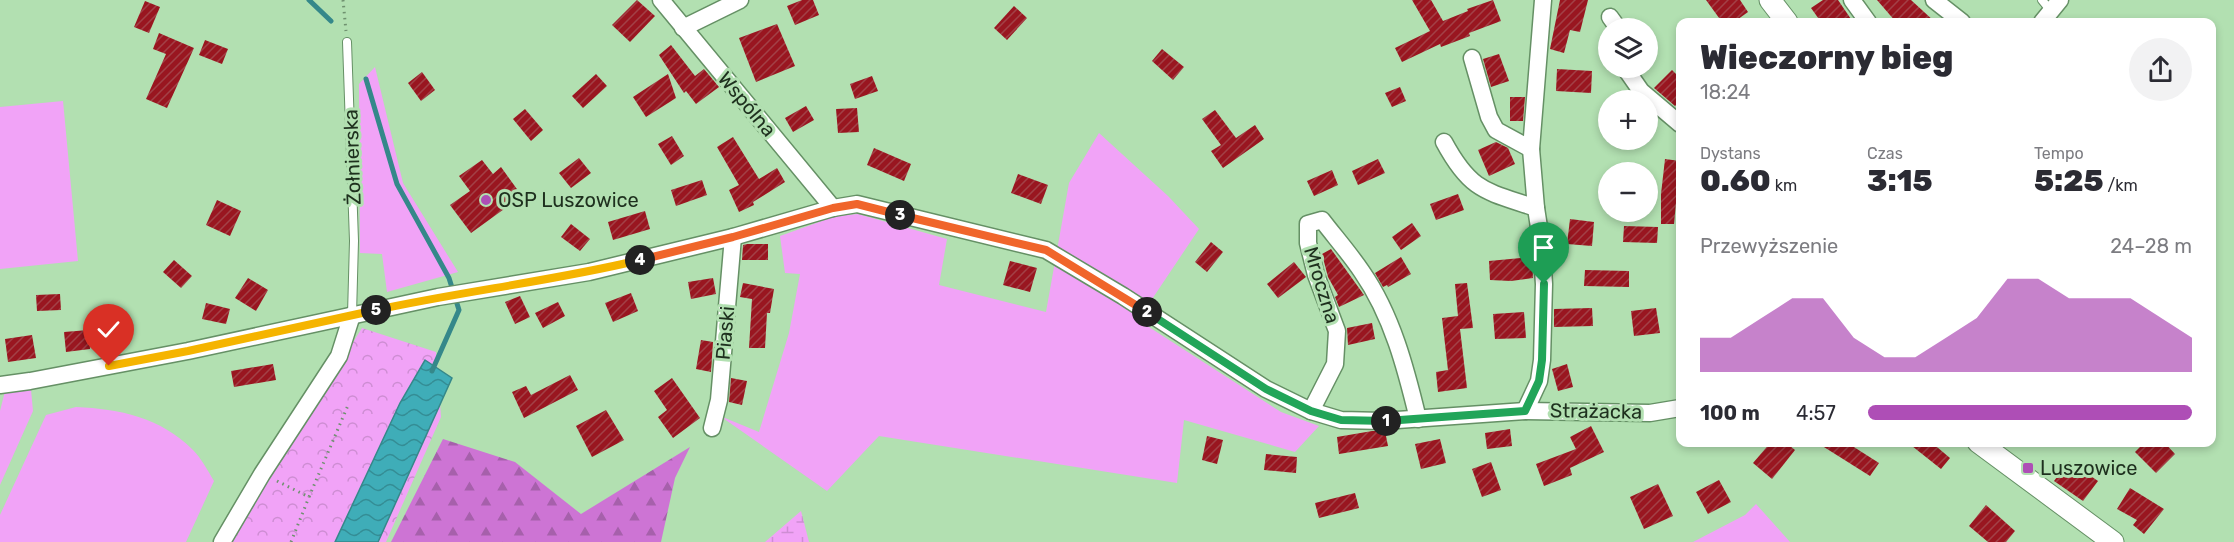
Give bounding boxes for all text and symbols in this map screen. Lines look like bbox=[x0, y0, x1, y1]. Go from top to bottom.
map controls bbox=[1598, 18, 1658, 222]
button: layers bbox=[1598, 18, 1658, 78]
text: Wieczorny bieg bbox=[1700, 38, 1953, 77]
button: share bbox=[2129, 38, 2192, 101]
street label: Wspólna bbox=[713, 67, 781, 141]
text: 18:24 bbox=[1700, 80, 1750, 104]
button: + bbox=[1598, 90, 1658, 150]
street label: Żołnierska bbox=[338, 109, 366, 205]
text: Dystans bbox=[1700, 144, 1761, 163]
text: Czas bbox=[1867, 144, 1903, 163]
text: Tempo bbox=[2034, 144, 2084, 163]
button: − bbox=[1598, 162, 1658, 222]
text: 0.60 bbox=[1700, 163, 1771, 199]
text: 3:15 bbox=[1867, 163, 1933, 199]
text: 5:25 bbox=[2034, 163, 2104, 199]
text: km bbox=[1771, 176, 1797, 195]
text: /km bbox=[2104, 176, 2138, 195]
place label: OSP Luszowice bbox=[498, 188, 639, 212]
marker: OSP Luszowice bbox=[479, 193, 493, 207]
pin: 3 bbox=[885, 200, 915, 230]
text: 3 bbox=[895, 205, 905, 224]
pin bbox=[1518, 222, 1569, 284]
icon: arrive bbox=[1527, 231, 1560, 264]
text: Przewyższenie bbox=[1700, 234, 1838, 258]
text: 24–28 m bbox=[2110, 234, 2192, 258]
street label: Mroczna bbox=[1299, 244, 1345, 326]
pin: 4 bbox=[625, 245, 655, 275]
text: 4 bbox=[635, 250, 645, 269]
pin: 5 bbox=[361, 295, 391, 325]
pin: 2 bbox=[1132, 297, 1162, 327]
text: 5 bbox=[371, 300, 381, 319]
text: 2 bbox=[1142, 302, 1152, 321]
pin bbox=[83, 304, 134, 366]
street label: Piaski bbox=[711, 305, 739, 361]
icon: check bbox=[92, 313, 125, 346]
street label: Strażacka bbox=[1550, 398, 1642, 424]
text: 100 m bbox=[1700, 401, 1760, 425]
text: 4:57 bbox=[1796, 401, 1836, 425]
pin: 1 bbox=[1371, 406, 1401, 436]
text: 1 bbox=[1382, 411, 1390, 430]
place label: Luszowice bbox=[2040, 456, 2138, 480]
marker: Luszowice bbox=[2021, 461, 2035, 475]

